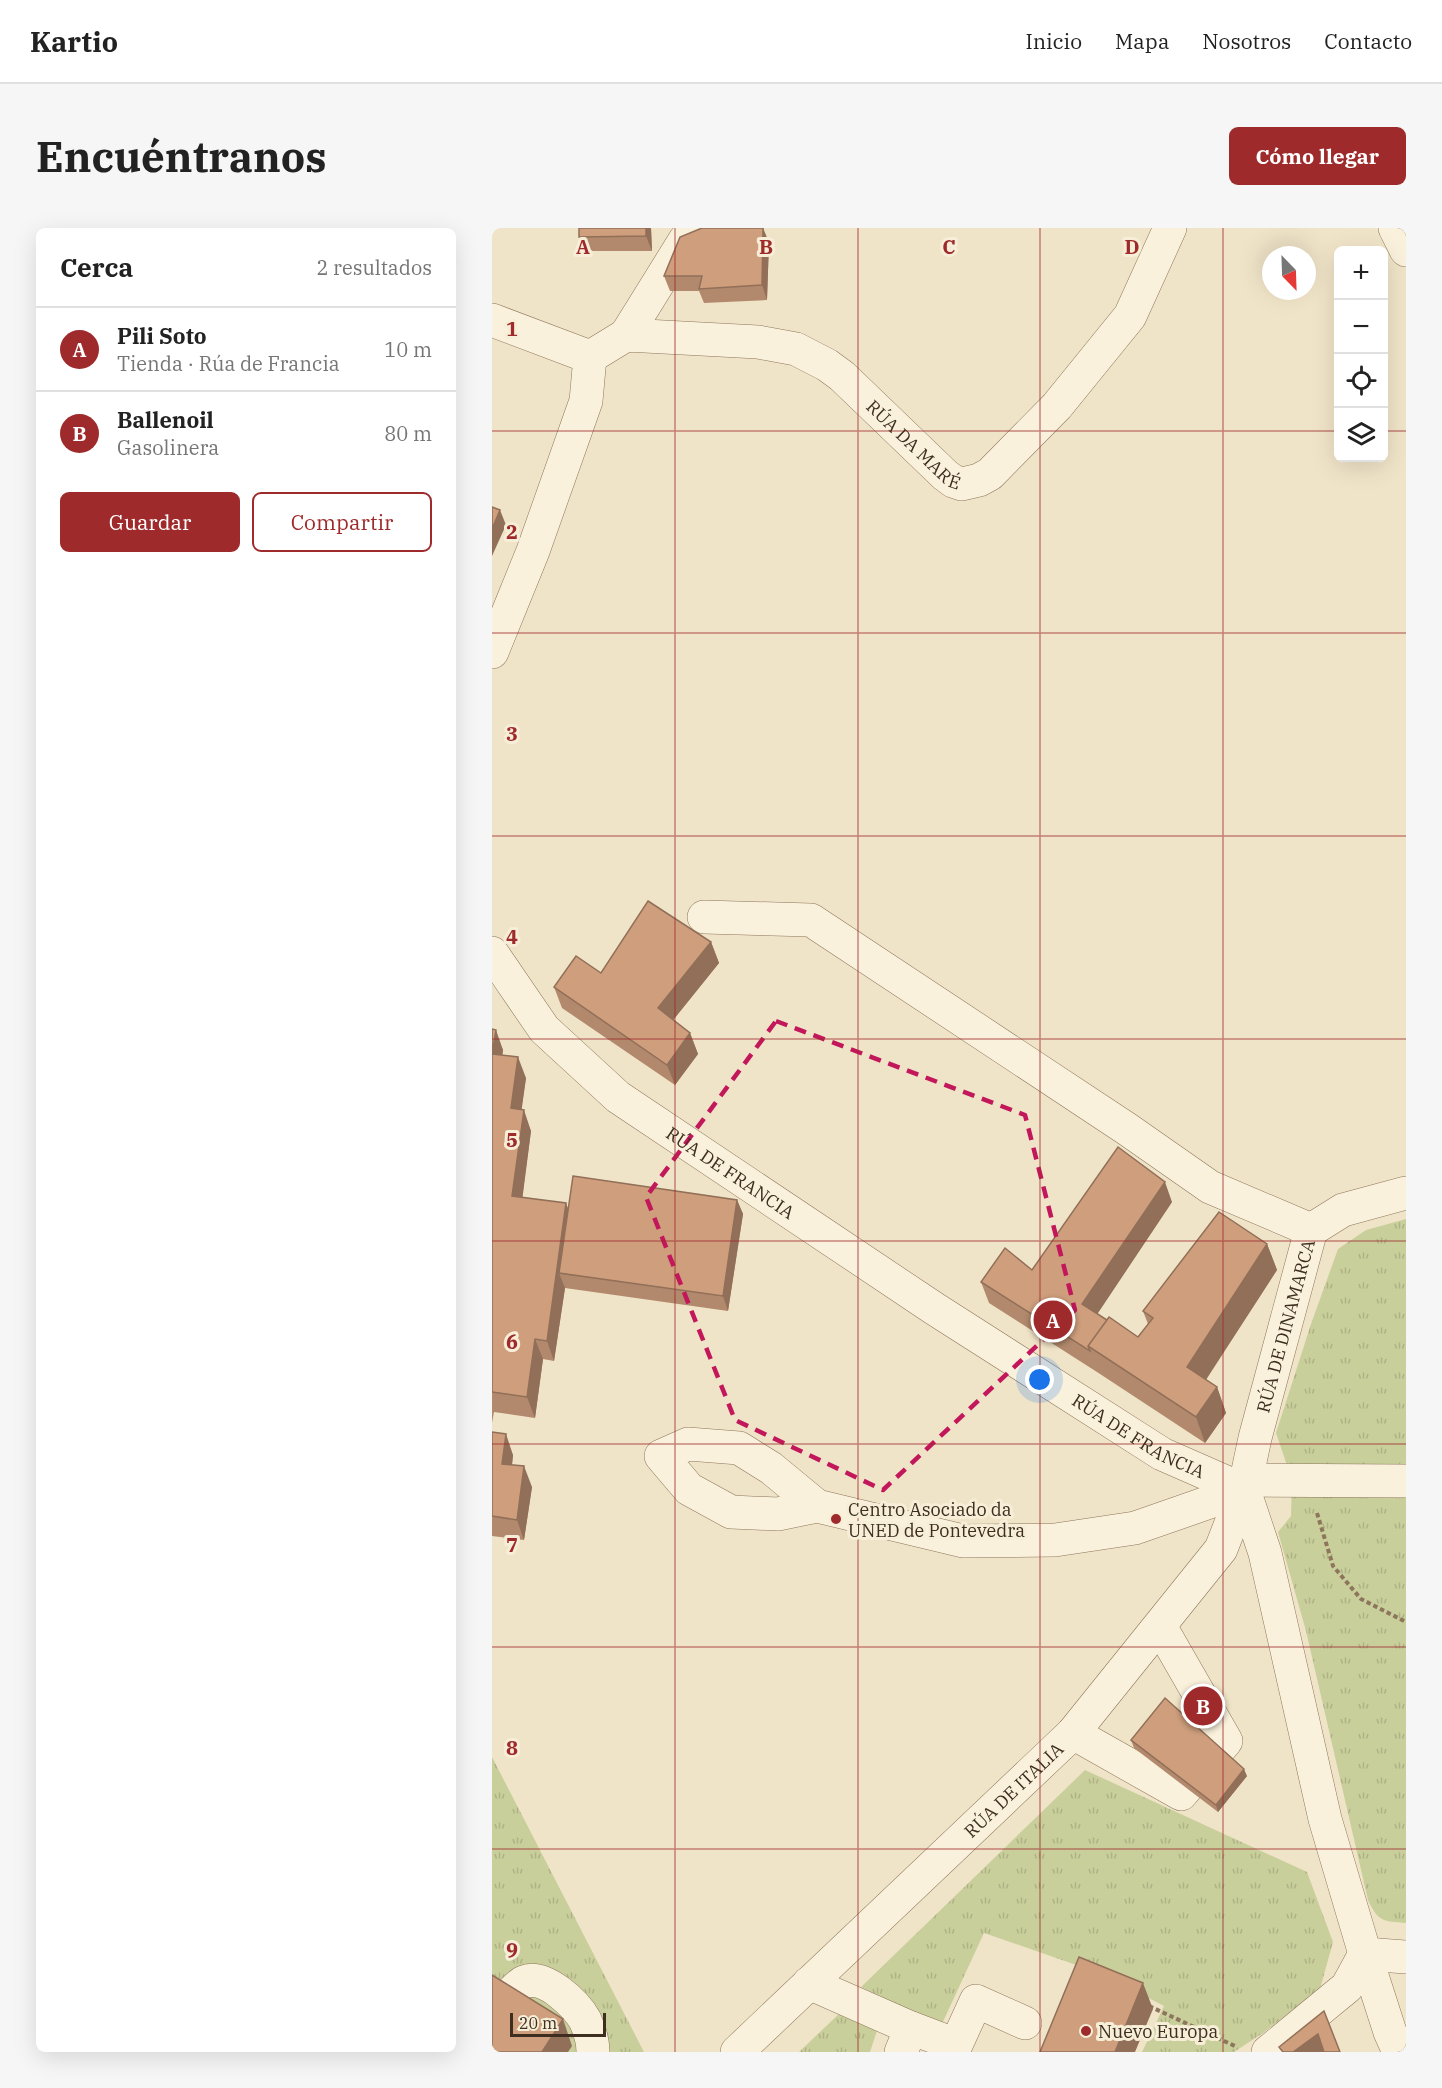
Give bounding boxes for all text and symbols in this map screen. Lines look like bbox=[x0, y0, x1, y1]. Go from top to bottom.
text: Kartio bbox=[30, 23, 118, 60]
text: Inicio bbox=[1025, 27, 1082, 55]
text: Mapa bbox=[1115, 27, 1169, 55]
text: Nosotros bbox=[1202, 27, 1291, 55]
text: Contacto bbox=[1324, 27, 1412, 55]
button: Cómo llegar bbox=[1229, 127, 1406, 185]
text: Encuéntranos bbox=[36, 129, 327, 184]
text: A bbox=[576, 233, 590, 260]
text: B bbox=[759, 233, 773, 260]
text: C bbox=[942, 233, 956, 260]
text: D bbox=[1124, 233, 1140, 260]
north arrow bbox=[1262, 246, 1316, 300]
map controls bbox=[1334, 246, 1388, 462]
button: + bbox=[1334, 246, 1388, 300]
text: Cerca bbox=[60, 250, 133, 284]
text: 2 resultados bbox=[316, 254, 432, 281]
button: − bbox=[1334, 300, 1388, 354]
text: 1 bbox=[506, 315, 518, 342]
text: Pili Soto bbox=[117, 321, 207, 350]
text: A bbox=[73, 336, 86, 363]
text: 10 m bbox=[384, 336, 432, 363]
text: Tienda · Rúa de Francia bbox=[117, 350, 340, 377]
button: locate bbox=[1334, 354, 1388, 408]
street label: RÚA DA MARÉ bbox=[862, 394, 964, 494]
text: Ballenoil bbox=[117, 405, 214, 434]
button: layers bbox=[1334, 408, 1388, 462]
text: B bbox=[72, 420, 87, 447]
text: 80 m bbox=[384, 420, 432, 447]
text: Gasolinera bbox=[117, 434, 219, 461]
button: Guardar bbox=[60, 492, 240, 552]
button: Compartir bbox=[252, 492, 432, 552]
text: 2 bbox=[506, 518, 518, 545]
text: 3 bbox=[506, 720, 518, 747]
text: 4 bbox=[506, 923, 518, 950]
street label: RÚA DE FRANCIA bbox=[662, 1121, 800, 1224]
text: 5 bbox=[506, 1126, 518, 1153]
street label: RÚA DE DINAMARCA bbox=[1251, 1236, 1320, 1415]
pin: A bbox=[1034, 1298, 1072, 1342]
text: 6 bbox=[506, 1328, 518, 1355]
your location bbox=[1025, 1365, 1054, 1394]
street label: RÚA DE FRANCIA bbox=[1068, 1388, 1209, 1483]
place label: Centro Asociado da UNED de Pontevedra bbox=[848, 1498, 1025, 1542]
marker: Centro Asociado da UNED de Pontevedra bbox=[829, 1512, 843, 1526]
text: 7 bbox=[506, 1531, 518, 1558]
pin: B bbox=[1184, 1684, 1222, 1728]
text: 8 bbox=[506, 1734, 518, 1761]
street label: RÚA DE ITALIA bbox=[959, 1737, 1068, 1842]
text: 9 bbox=[506, 1936, 518, 1963]
scale bar bbox=[510, 2010, 606, 2038]
text: 20 m bbox=[519, 2013, 557, 2033]
place label: Nuevo Europa bbox=[1098, 2020, 1219, 2043]
marker: Nuevo Europa bbox=[1079, 2024, 1093, 2038]

